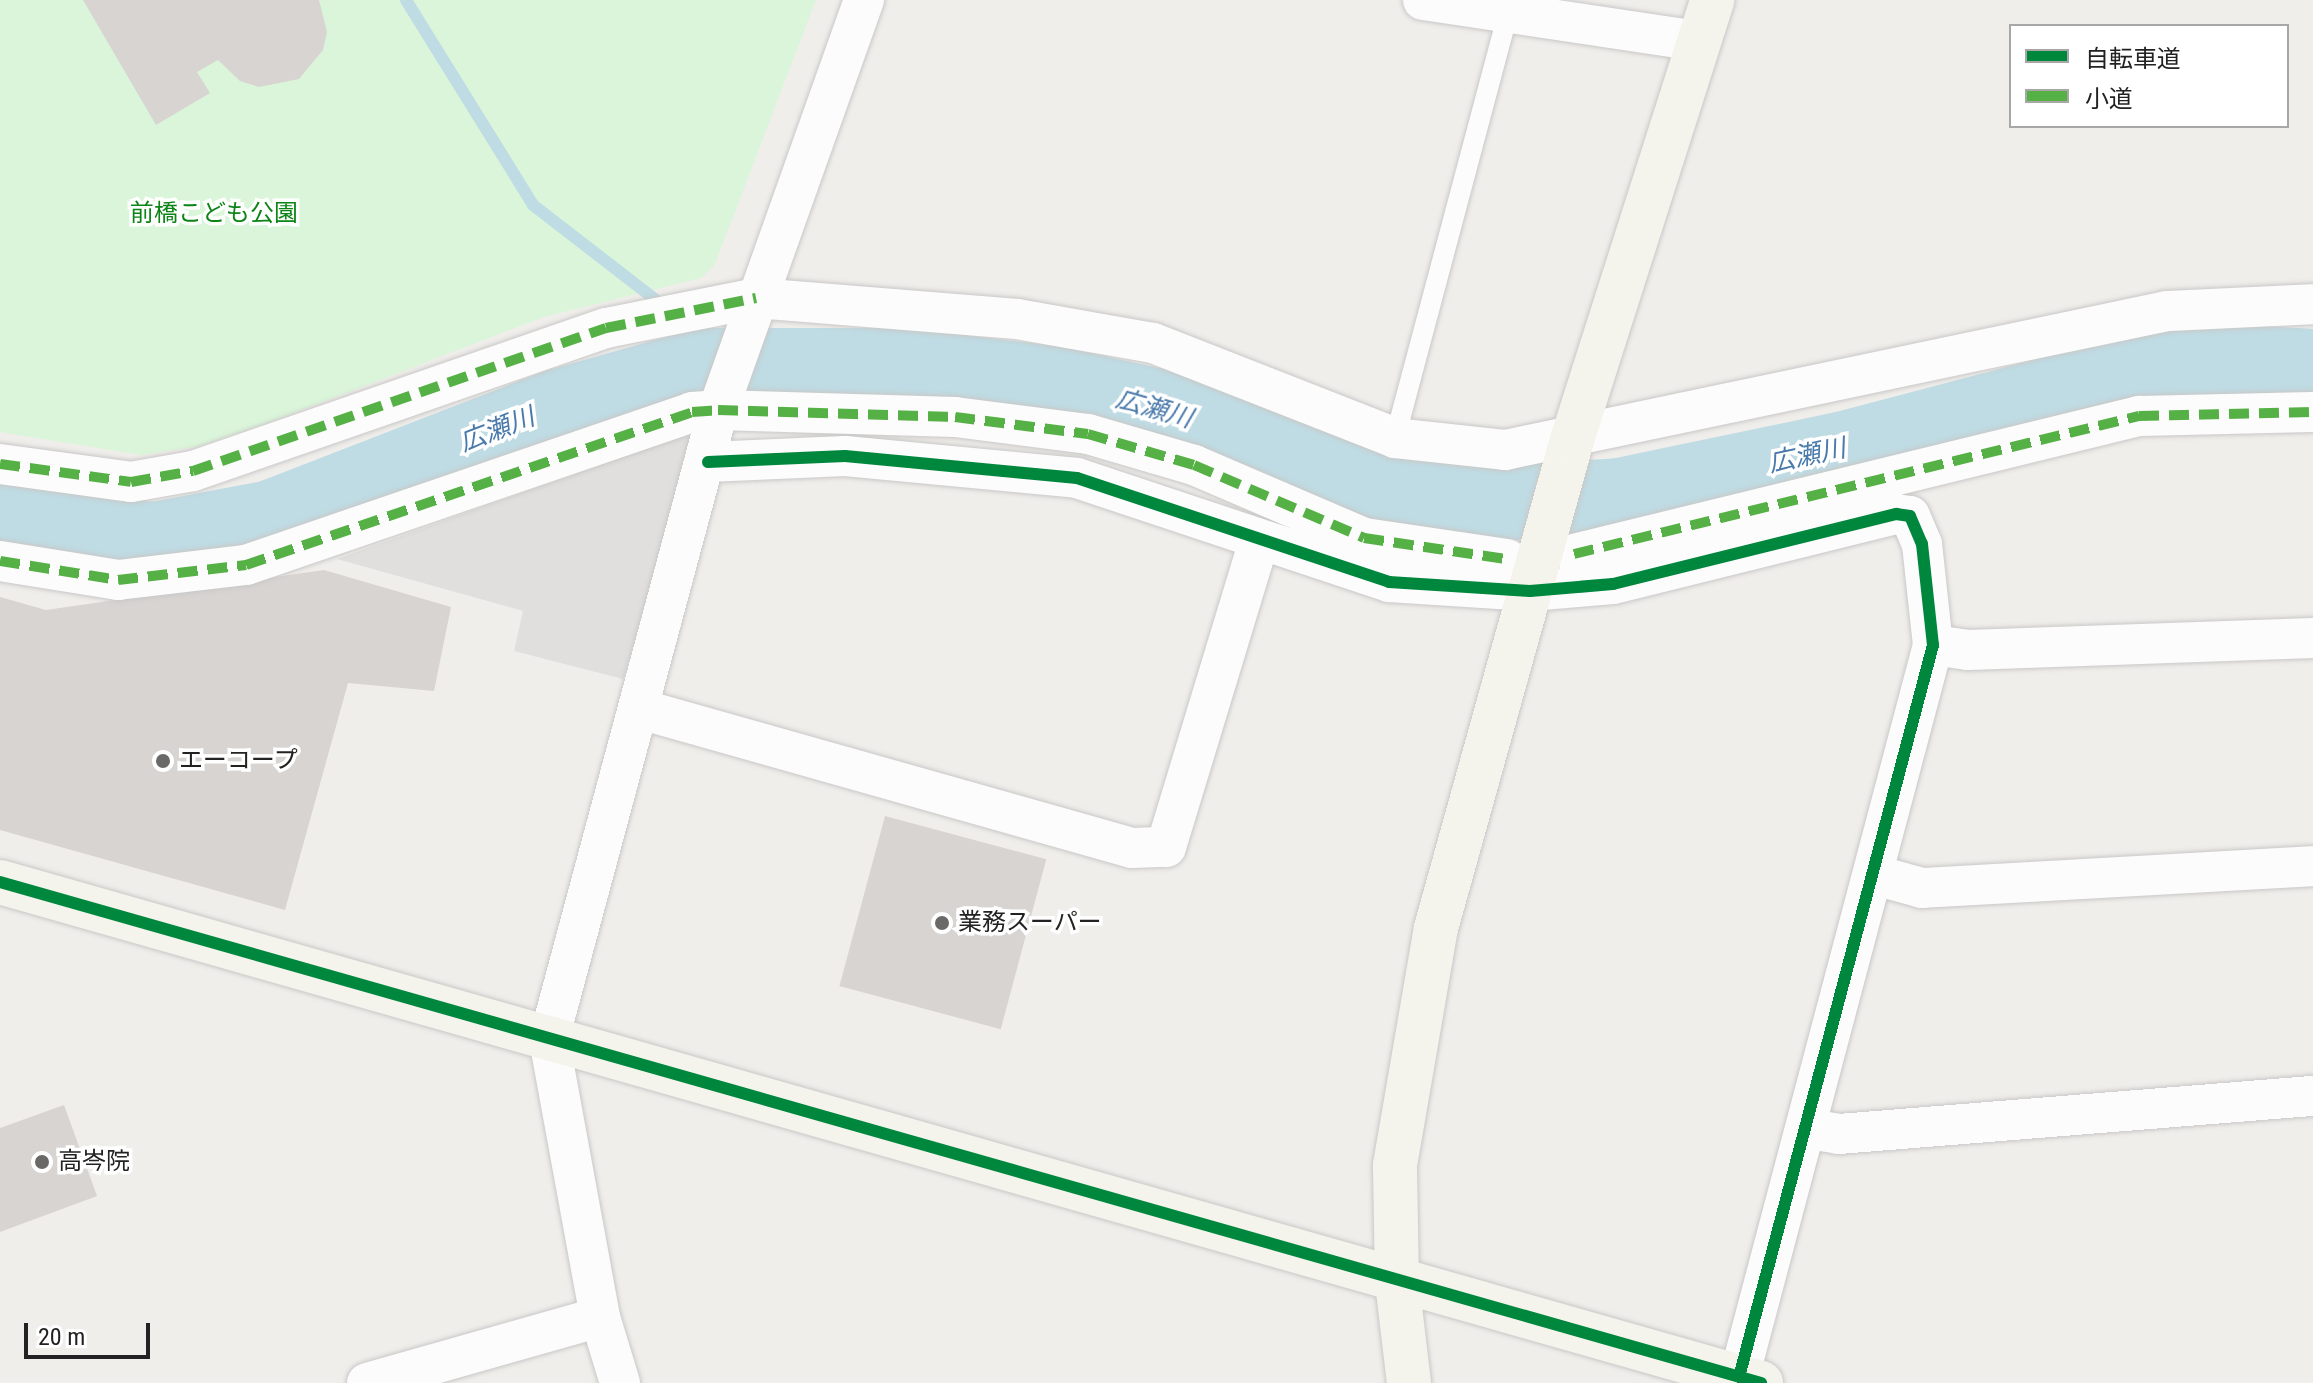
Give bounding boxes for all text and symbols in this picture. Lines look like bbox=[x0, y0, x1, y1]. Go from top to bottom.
legend bbox=[2009, 24, 2289, 128]
text: 自転車道 bbox=[2085, 45, 2181, 73]
text: 小道 bbox=[2085, 85, 2133, 113]
park label: 前橋こども公園 bbox=[130, 200, 298, 228]
water label: 広瀬川 bbox=[1112, 383, 1196, 435]
water label: 広瀬川 bbox=[455, 401, 539, 459]
water label: 広瀬川 bbox=[1766, 433, 1848, 479]
place label: エーコープ bbox=[179, 747, 299, 775]
marker: エーコープ bbox=[154, 752, 172, 770]
place label: 業務スーパー bbox=[958, 909, 1102, 937]
marker: 業務スーパー bbox=[933, 914, 951, 932]
place label: 高岑院 bbox=[58, 1148, 130, 1176]
marker: 高岑院 bbox=[33, 1153, 51, 1171]
scale bar bbox=[28, 1307, 154, 1357]
text: 20 m bbox=[38, 1323, 85, 1351]

